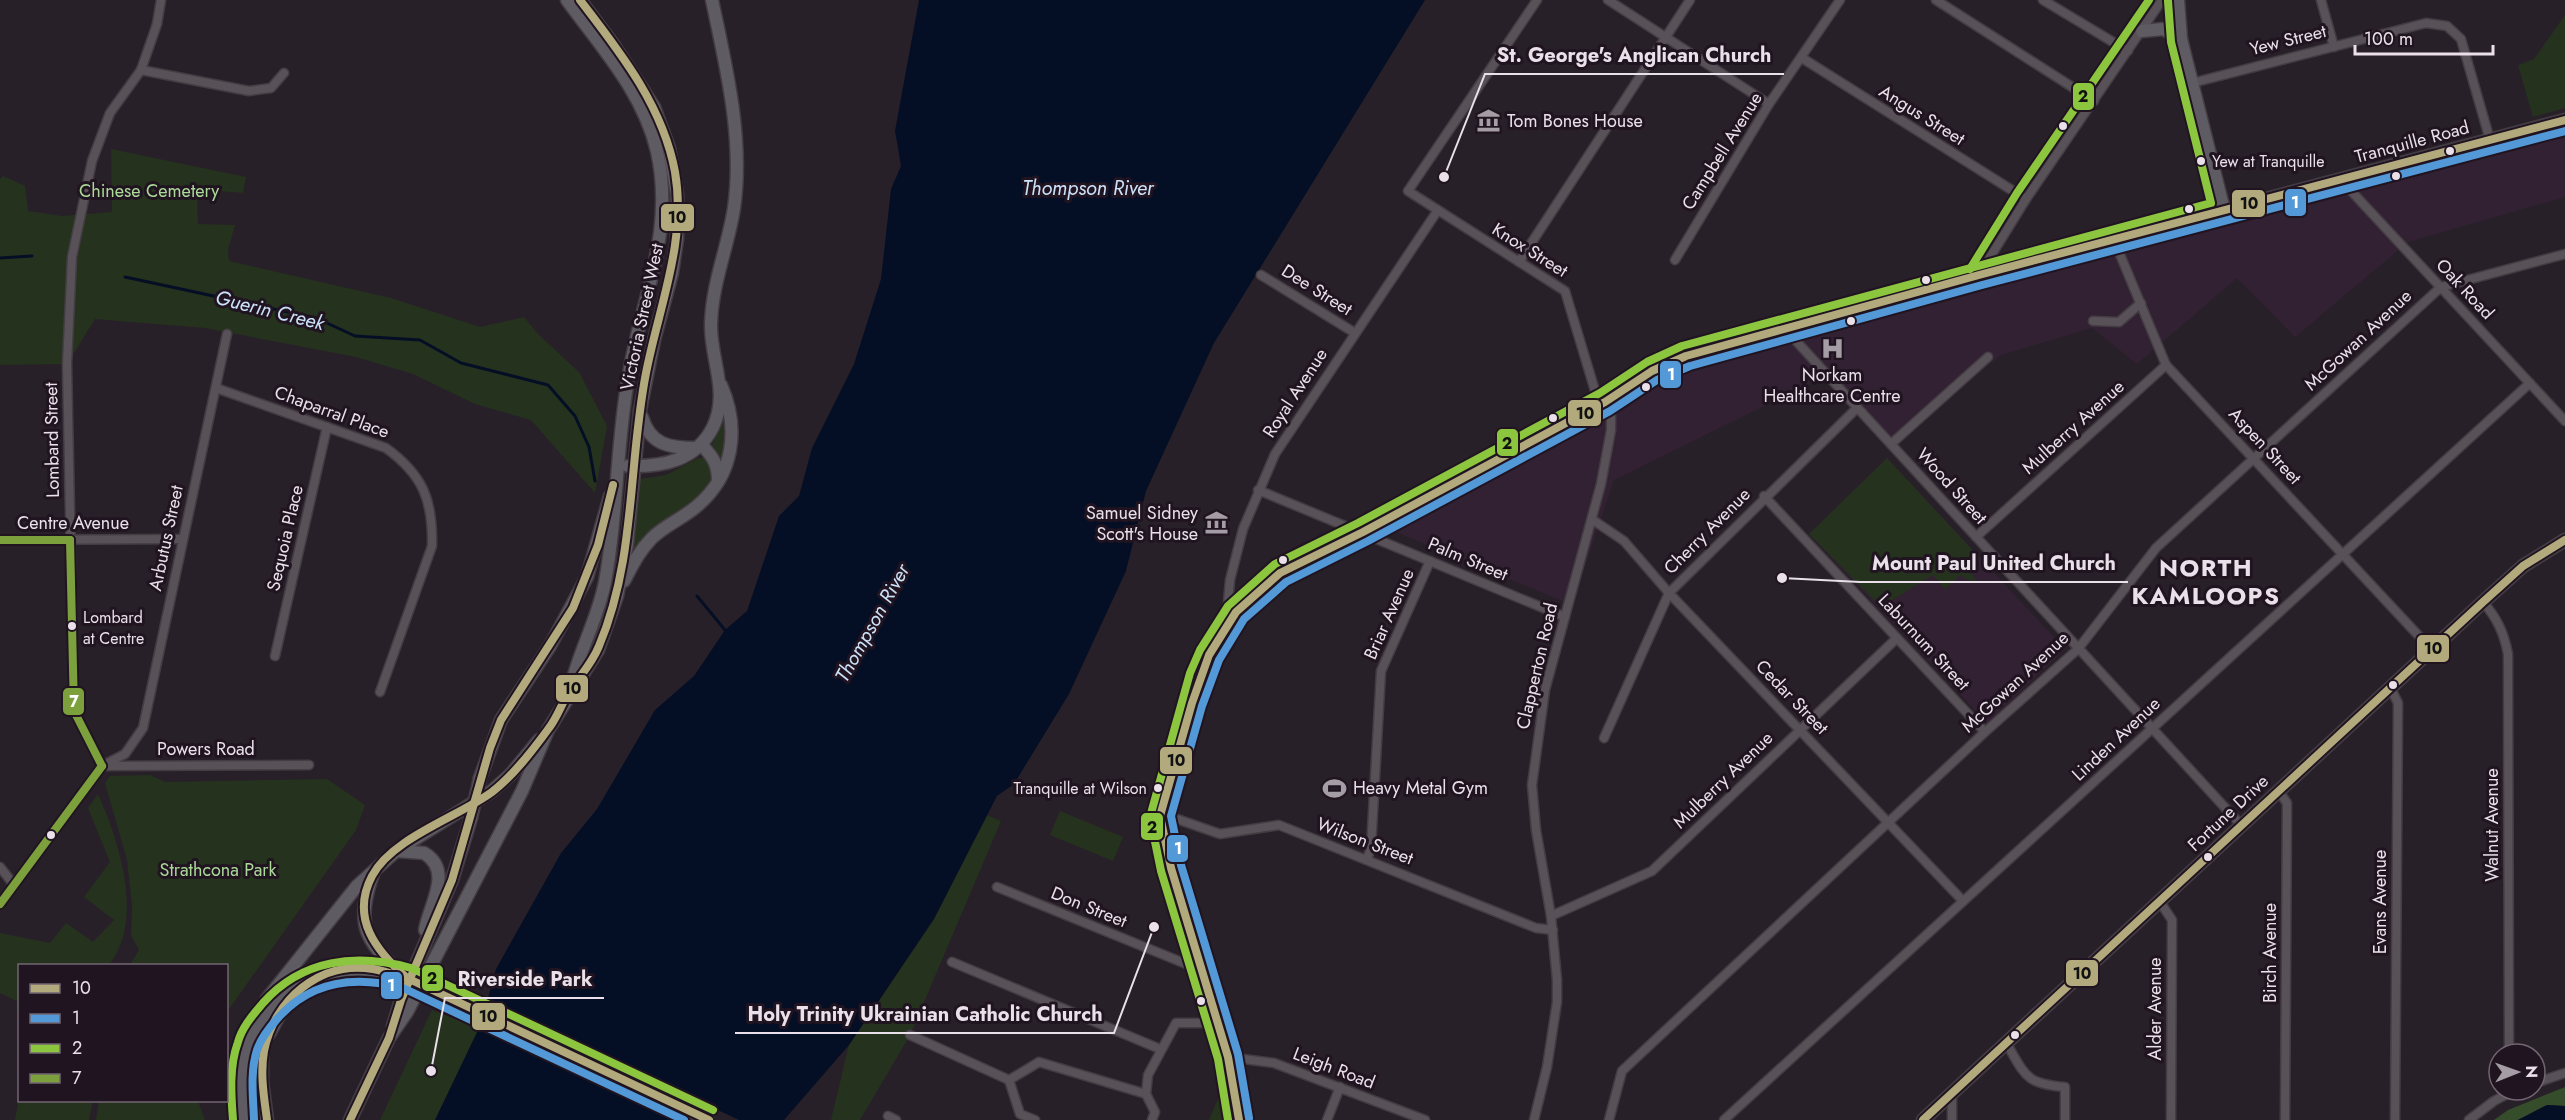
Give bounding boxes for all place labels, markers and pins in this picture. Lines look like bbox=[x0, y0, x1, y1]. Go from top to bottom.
callout: St. George's Anglican Church bbox=[1485, 36, 1784, 74]
museum icon: Tom Bones House bbox=[1476, 108, 1502, 134]
place label: Tom Bones House bbox=[1507, 108, 1643, 134]
unlabelled marker bbox=[2057, 120, 2069, 132]
unlabelled marker bbox=[2444, 145, 2456, 157]
place label: Yew at Tranquille bbox=[2212, 150, 2324, 173]
marker: Yew at Tranquille bbox=[2195, 155, 2207, 167]
unlabelled marker bbox=[2390, 170, 2402, 182]
unlabelled marker bbox=[2183, 203, 2195, 215]
unlabelled marker bbox=[1920, 274, 1932, 286]
unlabelled marker bbox=[1845, 315, 1857, 327]
hospital icon: Norkam Healthcare Centre bbox=[1819, 336, 1845, 362]
place label: Norkam Healthcare Centre bbox=[1763, 362, 1901, 409]
unlabelled marker bbox=[1640, 381, 1652, 393]
unlabelled marker bbox=[1547, 412, 1559, 424]
place label: Samuel Sidney Scott's House bbox=[1086, 500, 1198, 547]
museum icon: Samuel Sidney Scott's House bbox=[1203, 510, 1229, 536]
callout: Mount Paul United Church bbox=[1860, 544, 2128, 582]
unlabelled marker bbox=[1277, 554, 1289, 566]
place label: Lombard at Centre bbox=[83, 606, 144, 650]
marker: Lombard at Centre bbox=[66, 620, 78, 632]
unlabelled marker bbox=[2387, 679, 2399, 691]
sports icon: Heavy Metal Gym bbox=[1322, 775, 1348, 801]
place label: Heavy Metal Gym bbox=[1353, 775, 1488, 801]
place label: Tranquille at Wilson bbox=[1014, 777, 1147, 800]
marker: Tranquille at Wilson bbox=[1152, 782, 1164, 794]
unlabelled marker bbox=[45, 829, 57, 841]
unlabelled marker bbox=[2202, 851, 2214, 863]
callout: Riverside Park bbox=[445, 960, 604, 998]
callout: Holy Trinity Ukrainian Catholic Church bbox=[735, 995, 1114, 1033]
unlabelled marker bbox=[1195, 995, 1207, 1007]
unlabelled marker bbox=[2009, 1029, 2021, 1041]

